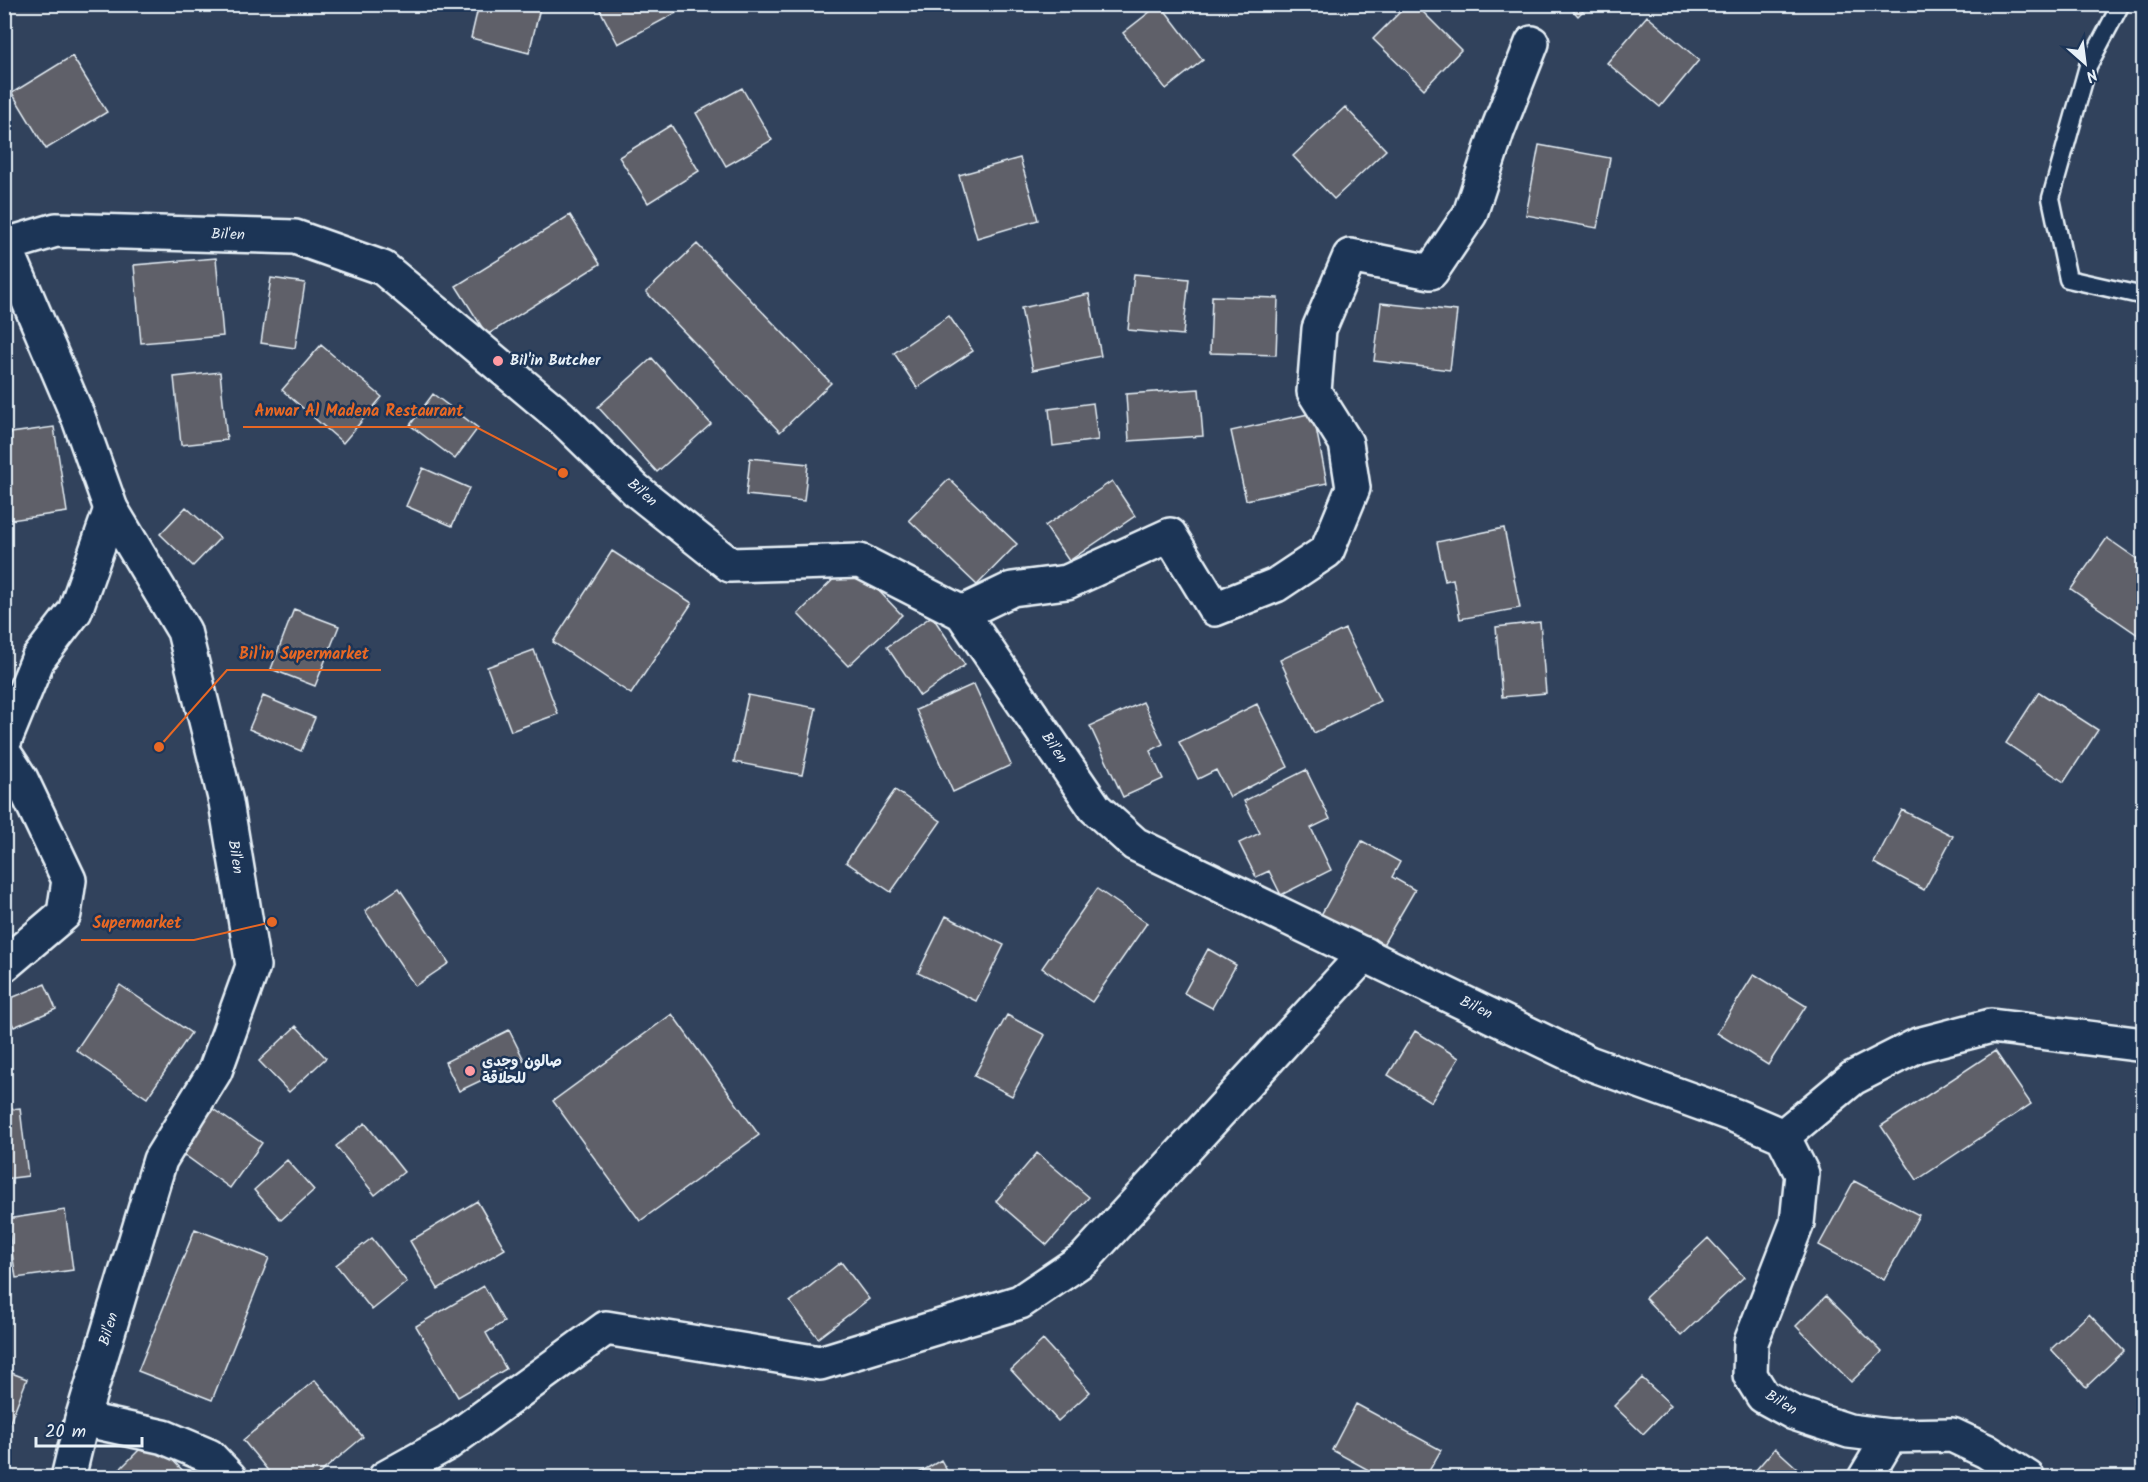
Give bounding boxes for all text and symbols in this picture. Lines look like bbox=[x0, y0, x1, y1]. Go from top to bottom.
north arrow bbox=[2055, 33, 2115, 93]
text: N bbox=[2081, 62, 2102, 88]
street label: Bil'en bbox=[211, 222, 245, 248]
place label: Bil'in Butcher bbox=[510, 349, 601, 373]
marker: Bil'in Butcher bbox=[491, 354, 505, 368]
callout: Anwar Al Madena Restaurant bbox=[243, 393, 476, 427]
text: Anwar Al Madena Restaurant bbox=[255, 399, 464, 424]
street label: Bil'en bbox=[621, 473, 663, 513]
callout: Bil'in Supermarket bbox=[227, 636, 381, 670]
text: Bil'in Supermarket bbox=[239, 642, 370, 667]
street label: Bil'en bbox=[1035, 727, 1073, 769]
street label: Bil'en bbox=[221, 838, 249, 876]
callout: Supermarket bbox=[81, 906, 194, 940]
text: Supermarket bbox=[93, 911, 182, 936]
street label: Bil'en bbox=[1456, 990, 1496, 1026]
place label: صالون وجدي للحلاقة bbox=[482, 1050, 562, 1091]
marker: صالون وجدي للحلاقة bbox=[463, 1064, 477, 1078]
street label: Bil'en bbox=[93, 1309, 125, 1349]
street label: Bil'en bbox=[1760, 1384, 1802, 1422]
scale bar bbox=[36, 1410, 142, 1448]
text: 20 m bbox=[45, 1418, 86, 1447]

